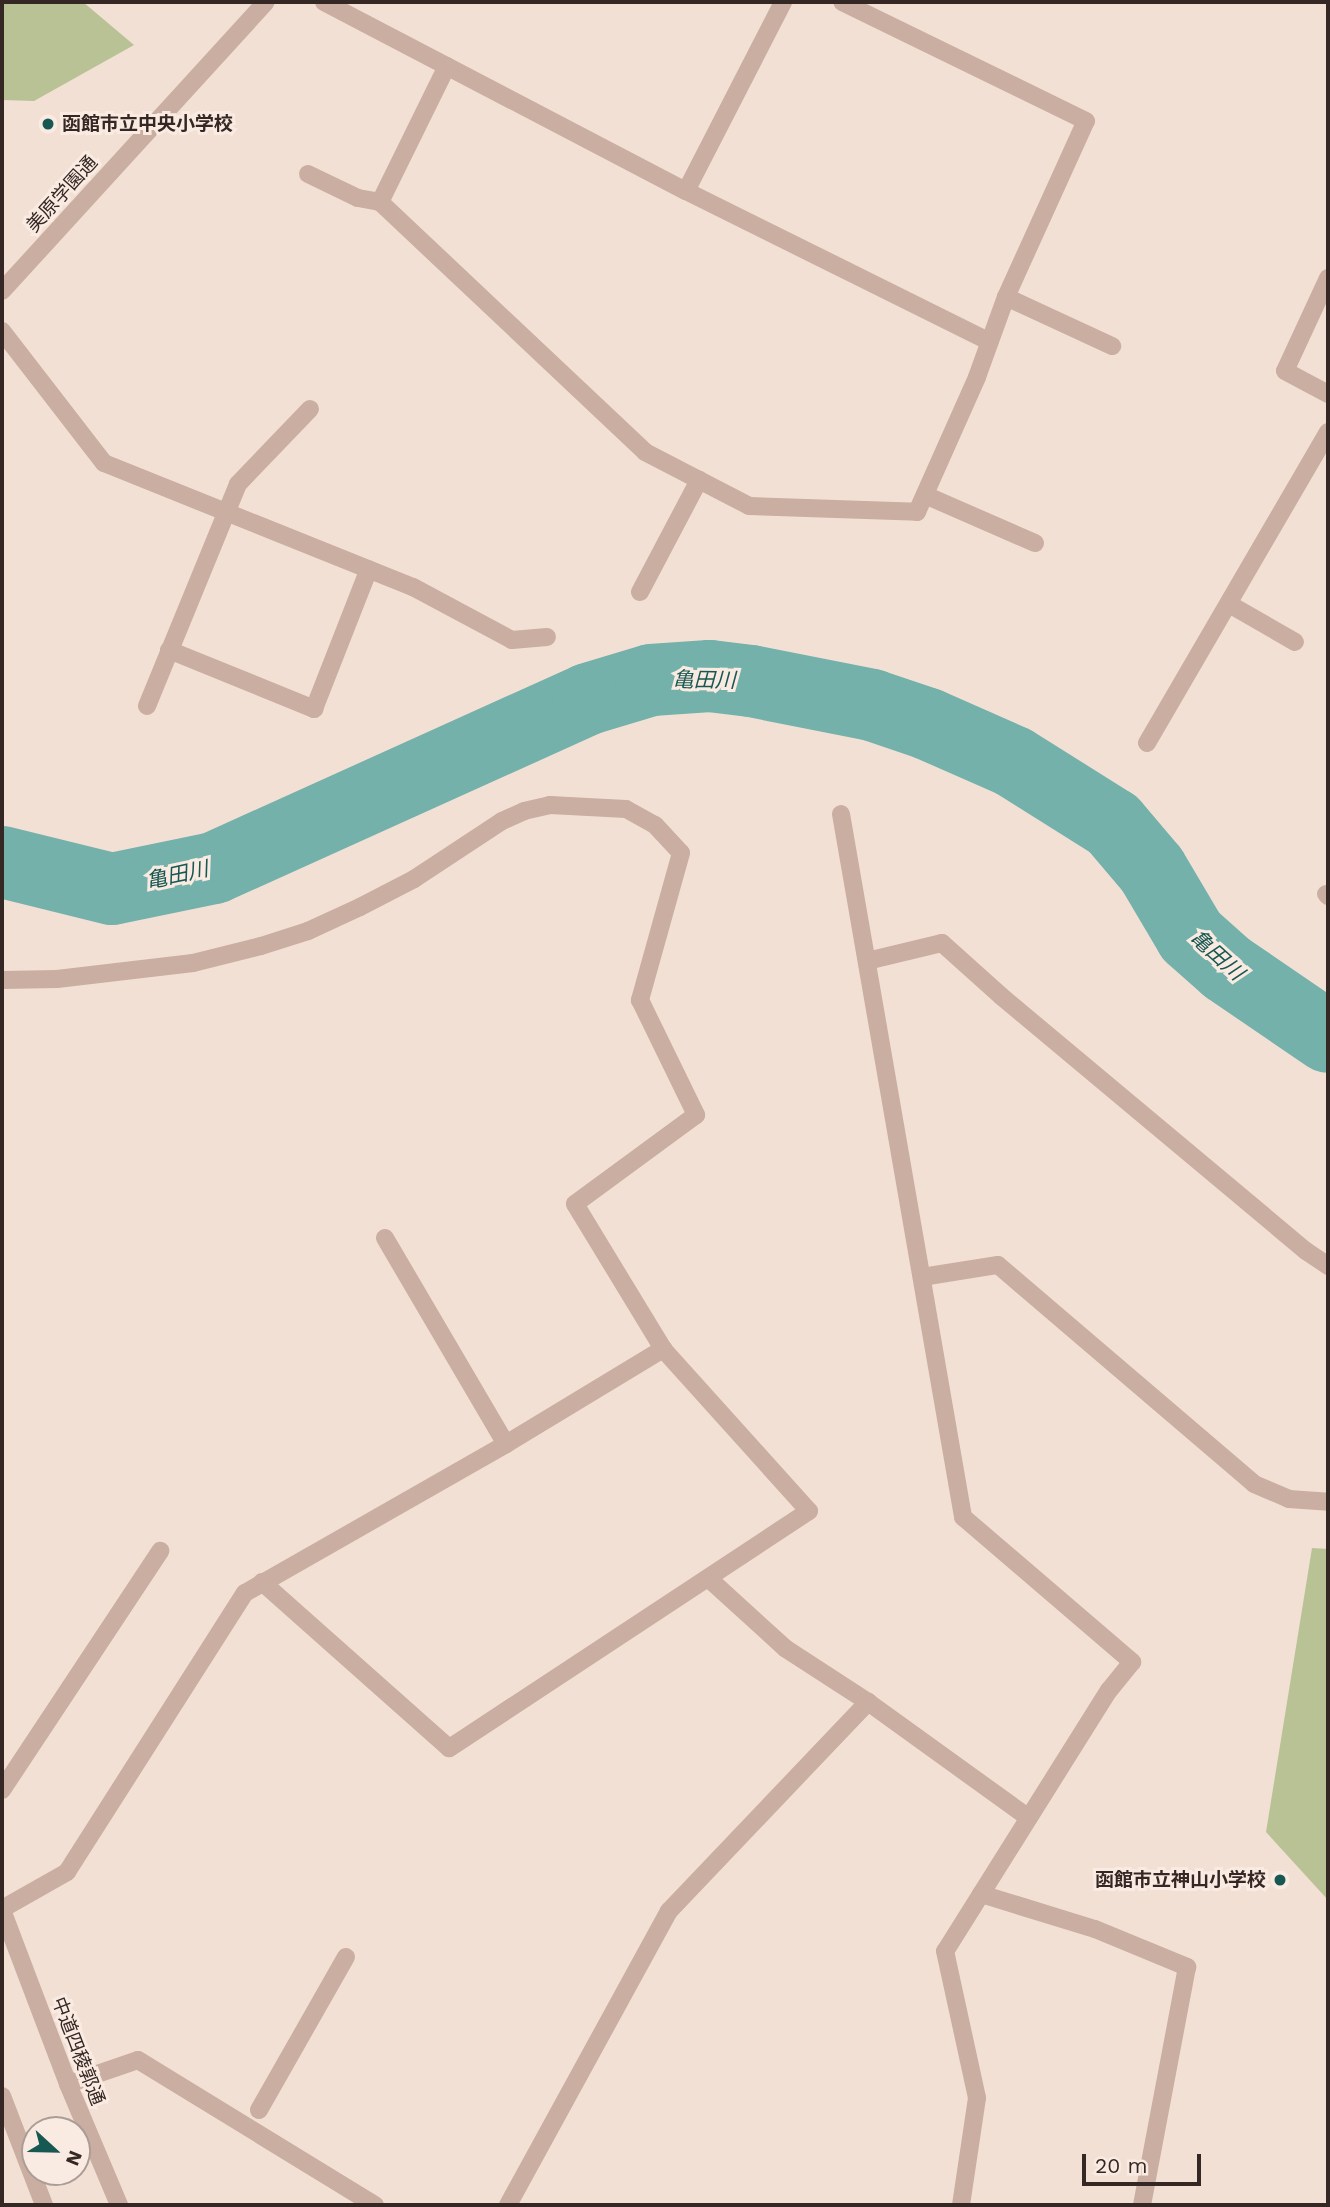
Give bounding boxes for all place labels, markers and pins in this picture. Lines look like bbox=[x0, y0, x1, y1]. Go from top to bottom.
place label: 函館市立中央小学校 bbox=[62, 113, 233, 135]
marker: 函館市立中央小学校 bbox=[40, 116, 56, 132]
place label: 函館市立神山小学校 bbox=[1095, 1869, 1266, 1891]
marker: 函館市立神山小学校 bbox=[1272, 1872, 1288, 1888]

